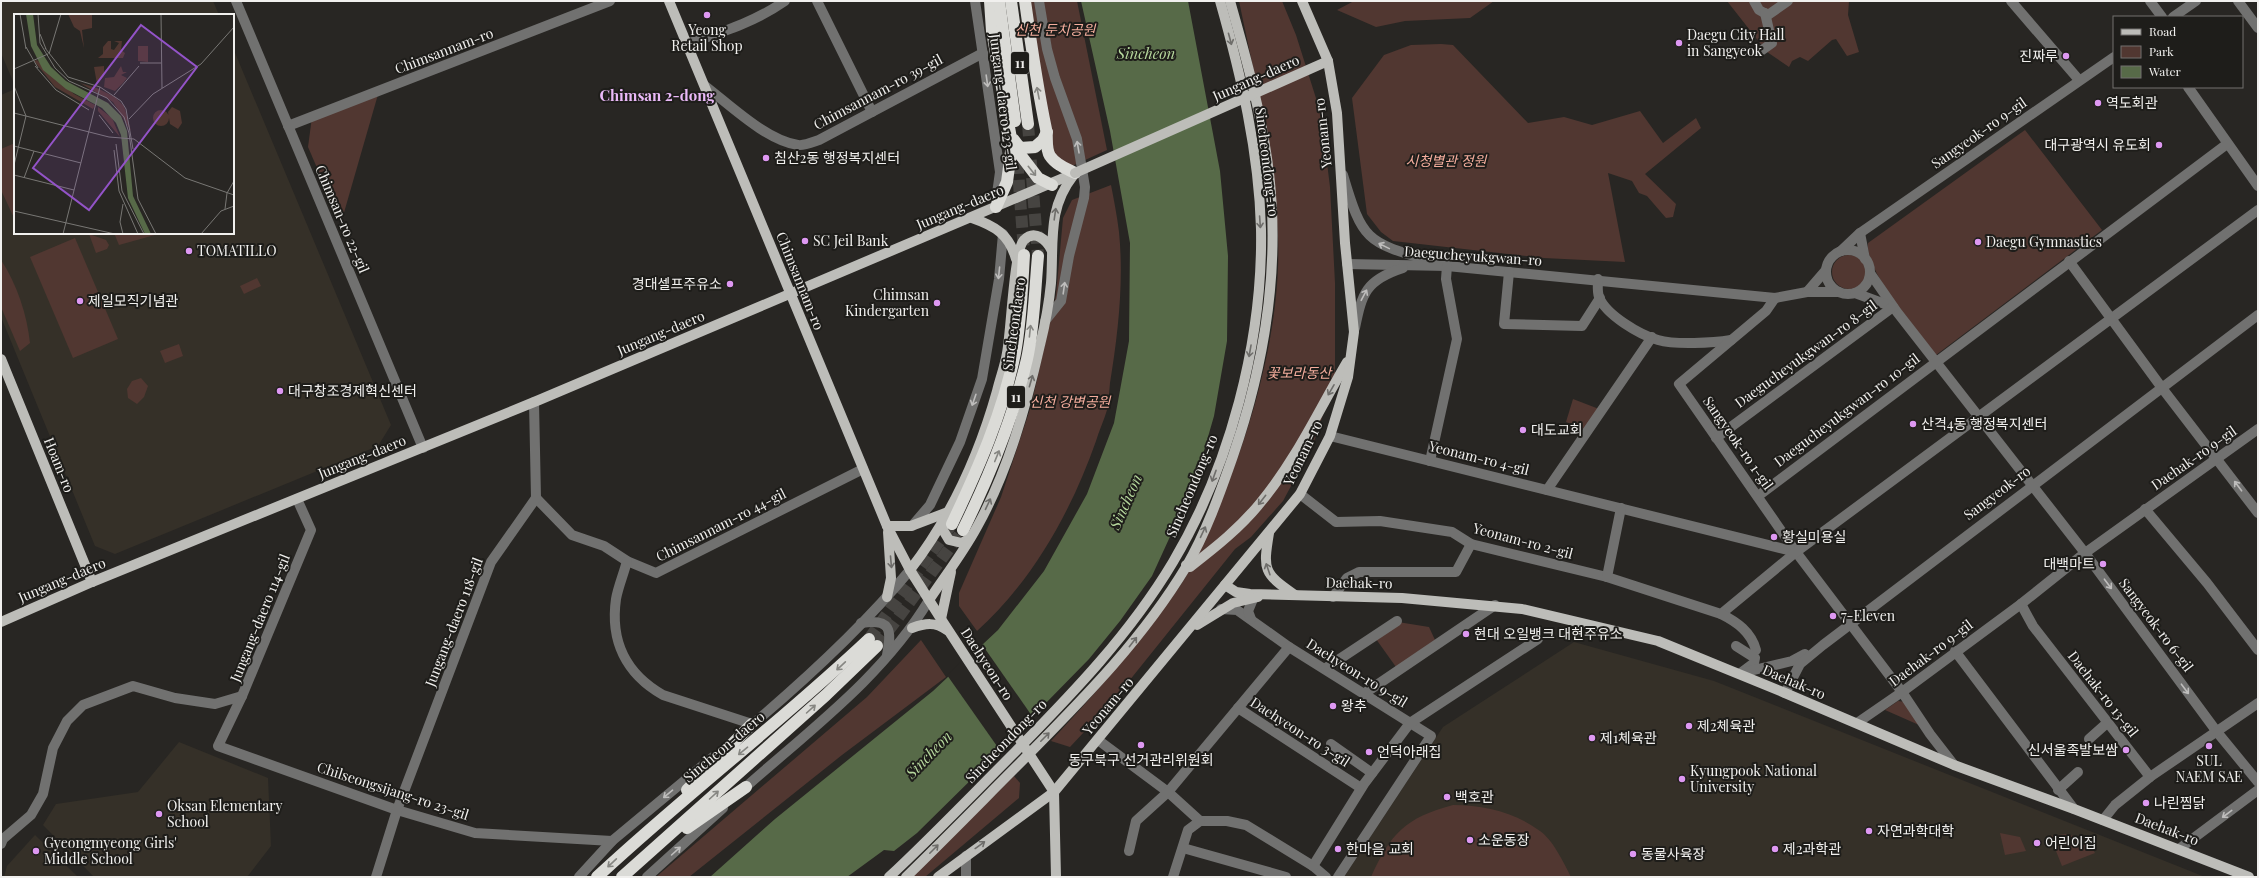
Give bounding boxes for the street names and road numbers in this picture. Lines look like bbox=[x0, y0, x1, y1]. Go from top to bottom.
street label: Chimsannam-ro bbox=[392, 23, 496, 78]
street label: Jungang-daero 123-gil bbox=[986, 32, 1021, 171]
street label: Chimsannam-ro 39-gil bbox=[810, 49, 946, 134]
street label: Jungang-daero bbox=[1208, 50, 1303, 106]
road number: 11 bbox=[1011, 52, 1029, 74]
street label: Sangyeok-ro 9-gil bbox=[1927, 93, 2030, 173]
street label: Yeonam-ro bbox=[1309, 97, 1336, 170]
street label: Sincheondong-ro bbox=[1251, 106, 1284, 218]
street label: Chimsan-ro 22-gil bbox=[311, 162, 374, 276]
street label: Jungang-daero bbox=[912, 179, 1007, 234]
street label: Chimsannam-ro bbox=[772, 229, 829, 333]
street label: Daegucheyukgwan-ro bbox=[1403, 241, 1543, 270]
street label: Sincheondaero bbox=[998, 276, 1029, 372]
street label: Daegucheyukgwan-ro 8-gil bbox=[1731, 296, 1881, 412]
street label: Jungang-daero bbox=[613, 305, 708, 360]
street label: Daegucheyukgwan-ro 10-gil bbox=[1770, 349, 1923, 471]
road number: 11 bbox=[1007, 386, 1025, 408]
street label: Sangyeok-ro 1-gil bbox=[1699, 392, 1778, 493]
street label: Yeonam-ro bbox=[1278, 417, 1327, 489]
street label: Daehak-ro 9-gil bbox=[2147, 421, 2240, 494]
street label: Jungang-daero bbox=[314, 430, 409, 483]
street label: Sincheondong-ro bbox=[1161, 431, 1222, 540]
street label: Hoam-ro bbox=[40, 434, 79, 495]
street label: Yeonam-ro 4-gil bbox=[1426, 436, 1531, 479]
street label: Sangyeok-ro bbox=[1959, 461, 2034, 524]
street label: Chimsannam-ro 44-gil bbox=[652, 483, 789, 566]
street label: Yeonam-ro 2-gil bbox=[1470, 518, 1575, 563]
street label: Jungang-daero 114-gil bbox=[225, 551, 294, 686]
street label: Jungang-daero bbox=[14, 552, 109, 607]
street label: Jungang-daero 118-gil bbox=[420, 555, 487, 690]
street label: Daehak-ro bbox=[1325, 572, 1393, 593]
street label: Sangyeok-ro 6-gil bbox=[2115, 574, 2198, 675]
street label: Daehak-ro 9-gil bbox=[1885, 615, 1976, 690]
street label: Daehyeon-ro bbox=[957, 624, 1018, 704]
street label: Daehyeon-ro 9-gil bbox=[1303, 634, 1411, 711]
street label: Daehak-ro 13-gil bbox=[2064, 647, 2143, 741]
street label: Daehak-ro bbox=[1760, 660, 1829, 704]
street label: Yeonam-ro bbox=[1077, 672, 1138, 739]
street label: Daehyeon-ro 3-gil bbox=[1247, 692, 1354, 771]
street label: Sincheondong-ro bbox=[961, 694, 1051, 787]
street label: Sincheon-daero bbox=[679, 707, 769, 786]
street label: Chilseongsijang-ro 23-gil bbox=[315, 757, 472, 824]
street label: Daehak-ro bbox=[2132, 808, 2202, 850]

